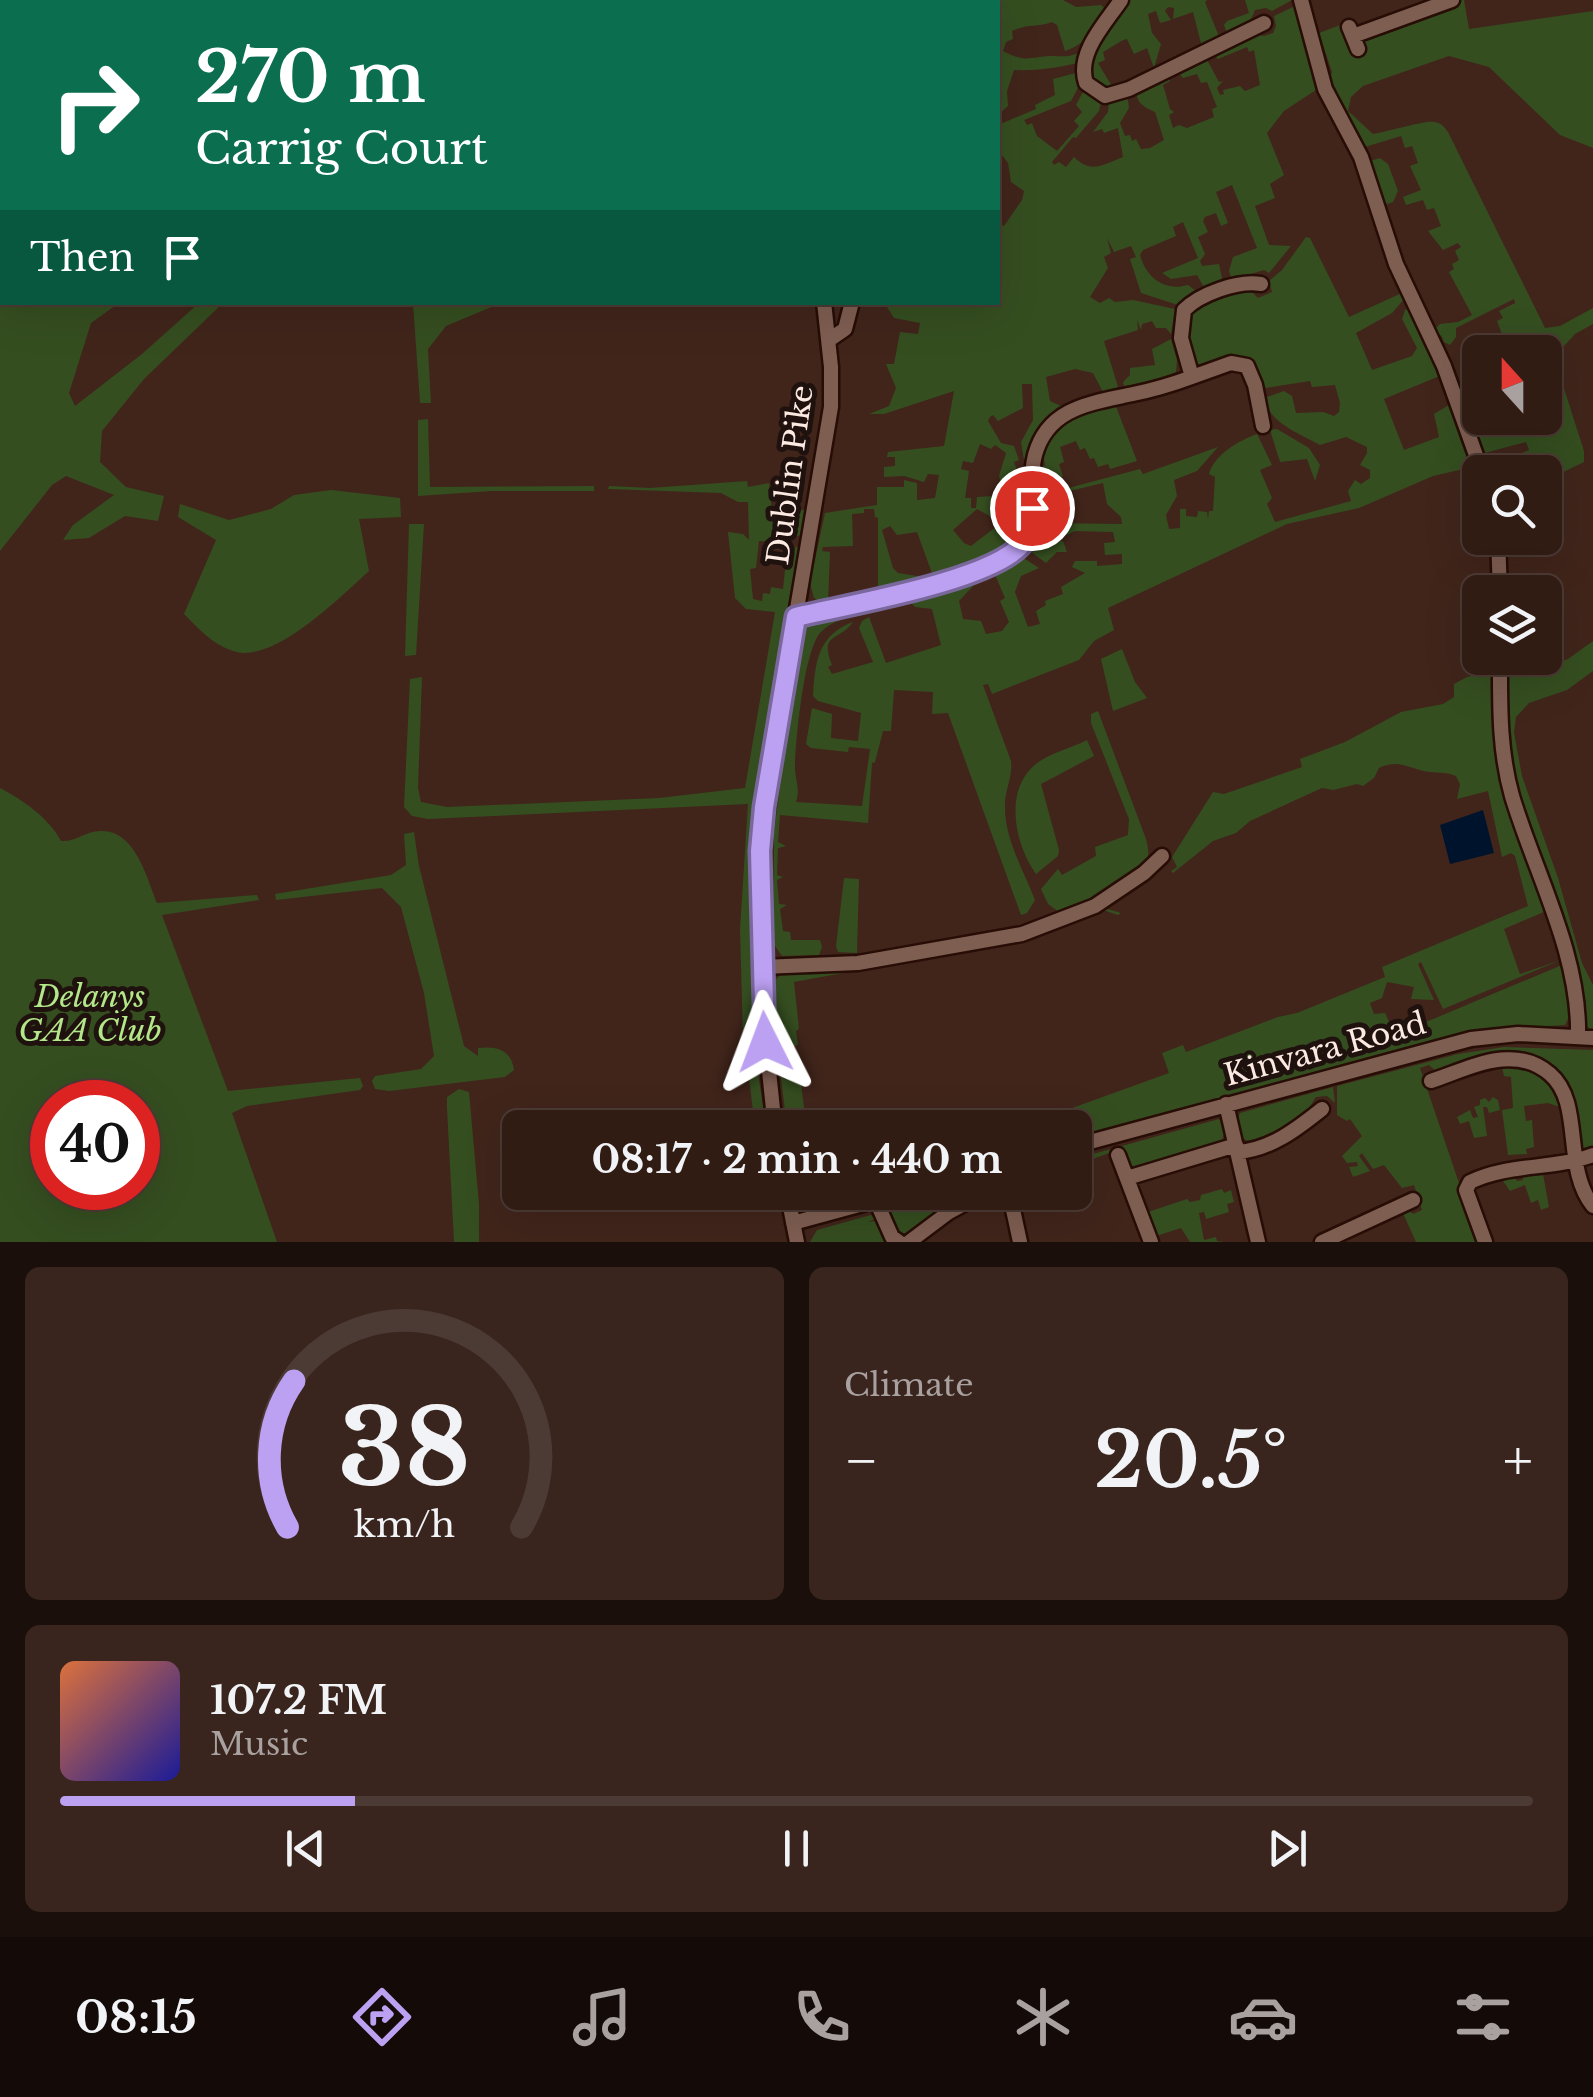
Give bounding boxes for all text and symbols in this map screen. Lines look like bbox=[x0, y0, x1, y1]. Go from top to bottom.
text: 270 m bbox=[195, 34, 426, 121]
icon: right bbox=[30, 40, 160, 170]
text: Carrig Court bbox=[195, 120, 488, 176]
icon: arrive bbox=[155, 230, 210, 285]
text: Then bbox=[30, 234, 135, 281]
north arrow bbox=[1462, 335, 1562, 435]
map controls bbox=[1462, 335, 1562, 675]
street label: Dublin Pike bbox=[759, 383, 821, 567]
button: search bbox=[1462, 455, 1562, 555]
pin bbox=[990, 466, 1075, 551]
icon: arrive bbox=[1005, 481, 1060, 536]
button: layers bbox=[1462, 575, 1562, 675]
park label: Delanys GAA Club bbox=[18, 978, 162, 1049]
position arrow bbox=[713, 990, 817, 1094]
street label: Kinvara Road bbox=[1220, 1004, 1430, 1094]
speed limit sign: 40 bbox=[30, 1080, 160, 1210]
text: 08:17 · 2 min · 440 m bbox=[591, 1136, 1003, 1183]
text: Climate bbox=[844, 1365, 973, 1405]
text: 38 bbox=[338, 1384, 471, 1513]
text: 20.5° bbox=[1094, 1414, 1287, 1507]
text: − bbox=[844, 1427, 879, 1495]
text: + bbox=[1503, 1427, 1533, 1495]
text: km/h bbox=[354, 1502, 455, 1547]
text: 107.2 FM bbox=[210, 1677, 387, 1724]
text: Music bbox=[210, 1724, 308, 1764]
icon: previous bbox=[278, 1821, 333, 1876]
icon: pause bbox=[769, 1821, 824, 1876]
icon: next bbox=[1260, 1821, 1315, 1876]
icon: directions bbox=[347, 1982, 417, 2052]
icon: music bbox=[567, 1982, 637, 2052]
icon: phone bbox=[787, 1982, 857, 2052]
icon: climate bbox=[1008, 1982, 1078, 2052]
icon: car bbox=[1228, 1982, 1298, 2052]
icon: filters bbox=[1448, 1982, 1518, 2052]
text: 08:15 bbox=[75, 1989, 197, 2045]

